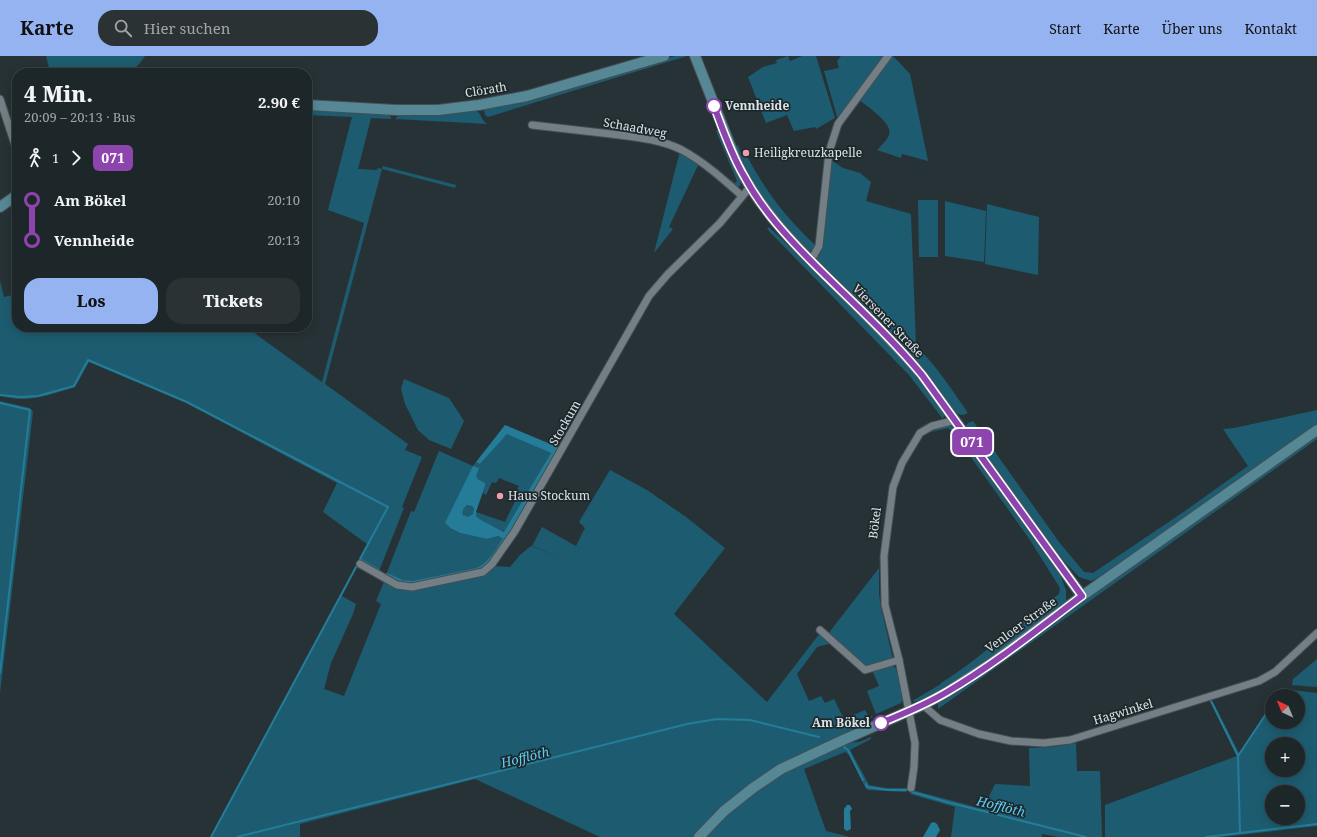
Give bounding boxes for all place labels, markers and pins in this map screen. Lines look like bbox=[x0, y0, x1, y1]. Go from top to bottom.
place label: Vennheide bbox=[725, 97, 789, 114]
marker: Vennheide bbox=[706, 98, 722, 114]
place label: Heiligkreuzkapelle bbox=[754, 144, 862, 161]
marker: Heiligkreuzkapelle bbox=[741, 148, 751, 158]
place label: Haus Stockum bbox=[508, 487, 590, 504]
marker: Haus Stockum bbox=[495, 491, 505, 501]
place label: Am Bökel bbox=[812, 714, 871, 731]
marker: Am Bökel bbox=[873, 715, 889, 731]

